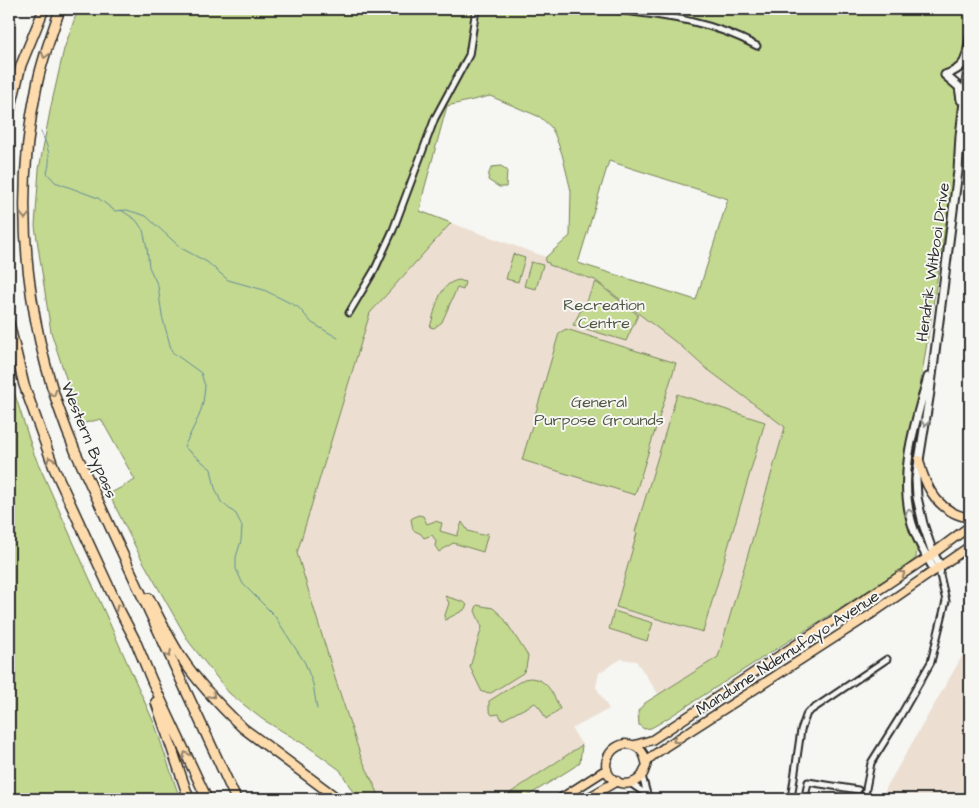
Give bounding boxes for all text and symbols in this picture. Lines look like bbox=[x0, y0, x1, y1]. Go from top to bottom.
one-way arrow bbox=[40, 50, 50, 59]
street label: Hendrik Witbooi Drive bbox=[911, 181, 955, 343]
one-way arrow bbox=[20, 212, 30, 220]
park label: Recreation Centre bbox=[563, 294, 645, 334]
street label: Western Bypass bbox=[55, 379, 122, 502]
one-way arrow bbox=[48, 388, 58, 396]
park label: General Purpose Grounds bbox=[534, 391, 664, 431]
one-way arrow bbox=[920, 418, 930, 427]
one-way arrow bbox=[46, 456, 57, 465]
one-way arrow bbox=[905, 508, 915, 517]
one-way arrow bbox=[896, 571, 906, 580]
street label: Mandume Ndemufayo Avenue bbox=[692, 585, 884, 721]
one-way arrow bbox=[114, 603, 125, 612]
one-way arrow bbox=[162, 649, 172, 658]
one-way arrow bbox=[206, 689, 215, 698]
one-way arrow bbox=[673, 733, 682, 743]
one-way arrow bbox=[182, 751, 192, 760]

